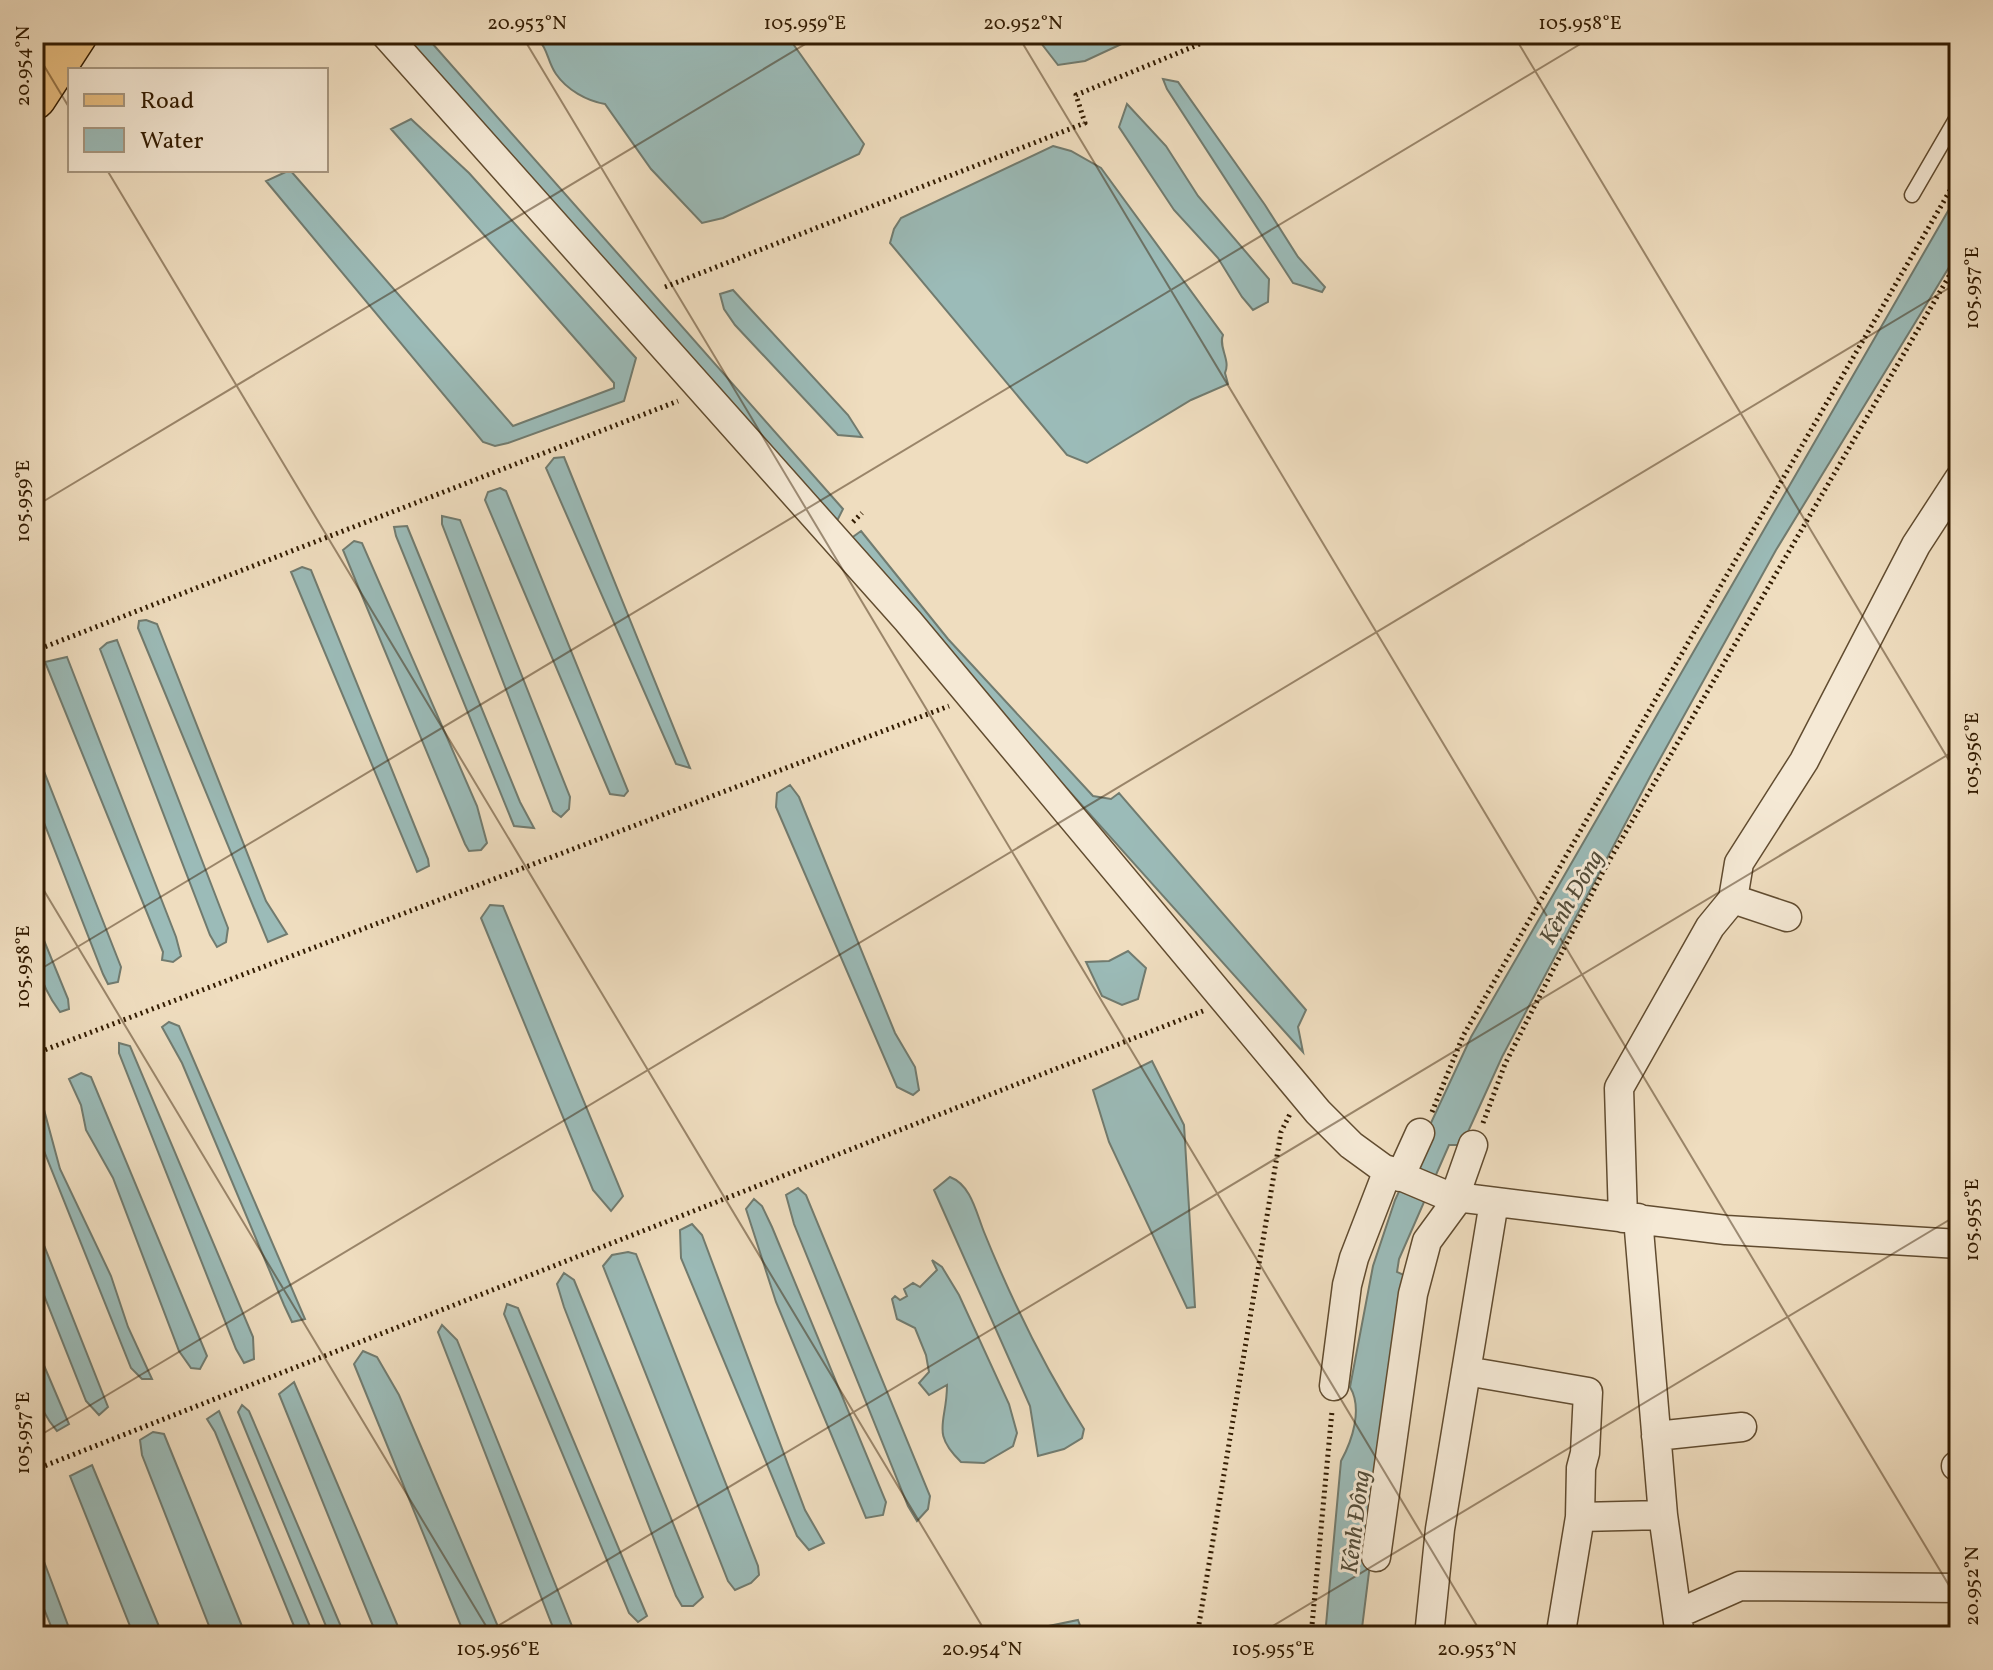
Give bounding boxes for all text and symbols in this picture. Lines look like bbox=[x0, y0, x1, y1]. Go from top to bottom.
text: 20.953°N bbox=[487, 10, 567, 38]
text: 105.959°E bbox=[764, 10, 846, 38]
text: 20.952°N bbox=[983, 10, 1063, 38]
text: 105.958°E bbox=[1538, 10, 1622, 38]
text: 20.954°N bbox=[10, 25, 38, 106]
legend bbox=[68, 68, 328, 172]
text: Road bbox=[140, 85, 194, 119]
text: Water bbox=[140, 125, 204, 159]
text: 105.957°E bbox=[1959, 247, 1987, 329]
text: 105.959°E bbox=[10, 460, 38, 542]
text: 105.956°E bbox=[1959, 712, 1987, 796]
water label: Kênh Đông bbox=[1532, 844, 1614, 952]
text: 105.958°E bbox=[10, 925, 38, 1009]
text: 105.955°E bbox=[1959, 1179, 1987, 1261]
text: 105.957°E bbox=[10, 1392, 38, 1474]
water label: Kênh Đông bbox=[1334, 1468, 1380, 1576]
text: 20.952°N bbox=[1959, 1546, 1987, 1626]
text: 105.956°E bbox=[456, 1636, 540, 1664]
text: 20.954°N bbox=[942, 1636, 1023, 1664]
text: 105.955°E bbox=[1232, 1636, 1314, 1664]
text: 20.953°N bbox=[1437, 1636, 1517, 1664]

